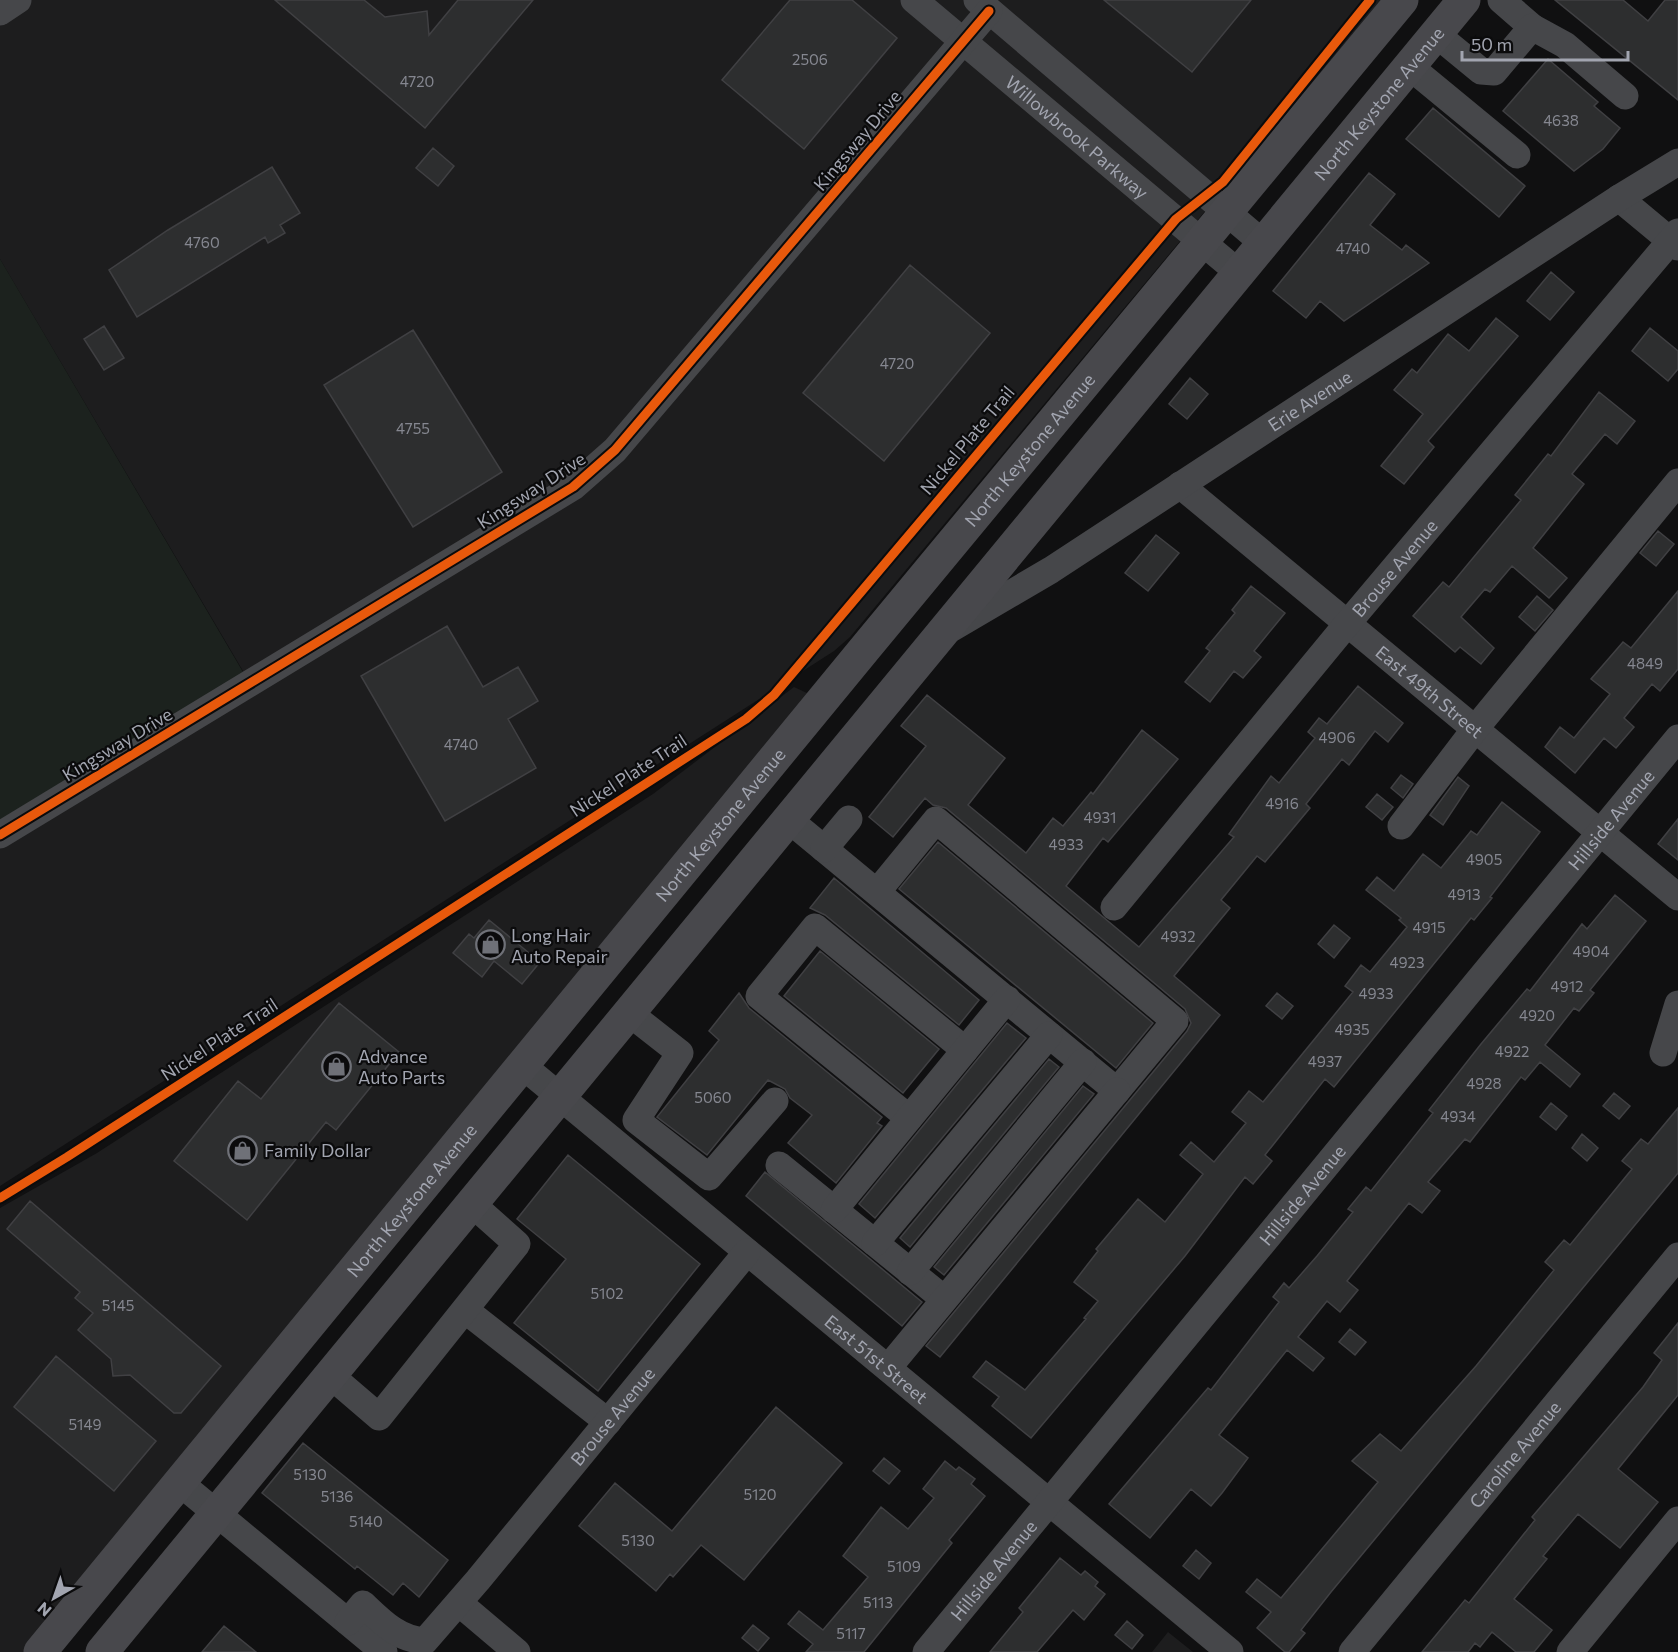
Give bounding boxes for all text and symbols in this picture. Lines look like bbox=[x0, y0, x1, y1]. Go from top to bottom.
street label: North Keystone Avenue bbox=[1309, 22, 1448, 185]
scale bar bbox=[1462, 24, 1628, 62]
text: 50 m bbox=[1471, 33, 1512, 55]
house number: 2506 bbox=[792, 50, 828, 68]
street label: Willowbrook Parkway bbox=[1001, 71, 1153, 203]
house number: 4720 bbox=[400, 72, 434, 90]
street label: Kingsway Drive bbox=[809, 85, 905, 195]
house number: 4638 bbox=[1543, 111, 1579, 129]
house number: 4760 bbox=[184, 233, 220, 251]
house number: 4740 bbox=[1336, 239, 1370, 257]
house number: 4720 bbox=[880, 354, 914, 372]
street label: Erie Avenue bbox=[1264, 365, 1356, 436]
street label: North Keystone Avenue bbox=[960, 369, 1099, 531]
street label: Nickel Plate Trail bbox=[915, 381, 1019, 499]
house number: 4755 bbox=[396, 419, 430, 437]
street label: Kingsway Drive bbox=[473, 447, 589, 533]
street label: Brouse Avenue bbox=[1347, 515, 1442, 621]
street label: East 49th Street bbox=[1371, 641, 1488, 742]
house number: 4849 bbox=[1627, 654, 1663, 672]
street label: Kingsway Drive bbox=[58, 703, 176, 785]
house number: 4906 bbox=[1319, 728, 1356, 746]
street label: Nickel Plate Trail bbox=[565, 729, 691, 821]
house number: 4740 bbox=[444, 735, 478, 753]
street label: North Keystone Avenue bbox=[651, 743, 790, 906]
street label: Hillside Avenue bbox=[1563, 765, 1659, 874]
house number: 4916 bbox=[1265, 794, 1299, 812]
house number: 4931 bbox=[1083, 808, 1117, 826]
house number: 4933 bbox=[1048, 835, 1084, 853]
house number: 4905 bbox=[1466, 850, 1502, 868]
house number: 4913 bbox=[1447, 885, 1481, 903]
house number: 4915 bbox=[1412, 918, 1446, 936]
place label: Long Hair Auto Repair bbox=[511, 924, 608, 967]
house number: 4932 bbox=[1161, 927, 1195, 945]
shop icon: Long Hair Auto Repair bbox=[474, 929, 506, 961]
house number: 4904 bbox=[1573, 942, 1609, 960]
house number: 4923 bbox=[1390, 953, 1424, 971]
house number: 4912 bbox=[1551, 977, 1583, 995]
house number: 4933 bbox=[1358, 984, 1394, 1002]
street label: Nickel Plate Trail bbox=[156, 993, 282, 1085]
house number: 4920 bbox=[1519, 1006, 1555, 1024]
house number: 4935 bbox=[1334, 1020, 1370, 1038]
house number: 4922 bbox=[1495, 1042, 1529, 1060]
place label: Advance Auto Parts bbox=[358, 1045, 445, 1088]
shop icon: Advance Auto Parts bbox=[321, 1050, 353, 1082]
house number: 4937 bbox=[1308, 1052, 1342, 1070]
house number: 4928 bbox=[1466, 1074, 1502, 1092]
house number: 5060 bbox=[694, 1088, 732, 1106]
house number: 4934 bbox=[1440, 1107, 1476, 1125]
street label: North Keystone Avenue bbox=[342, 1119, 481, 1281]
shop icon: Family Dollar bbox=[227, 1134, 259, 1166]
place label: Family Dollar bbox=[264, 1139, 371, 1161]
street label: Hillside Avenue bbox=[1254, 1140, 1350, 1250]
house number: 5102 bbox=[590, 1284, 624, 1302]
house number: 5145 bbox=[102, 1296, 134, 1314]
street label: East 51st Street bbox=[820, 1310, 932, 1408]
street label: Brouse Avenue bbox=[566, 1363, 659, 1470]
street label: Caroline Avenue bbox=[1464, 1396, 1565, 1512]
house number: 5149 bbox=[68, 1415, 102, 1433]
house number: 5130 bbox=[293, 1465, 327, 1483]
house number: 5120 bbox=[743, 1485, 777, 1503]
house number: 5136 bbox=[321, 1487, 353, 1505]
house number: 5140 bbox=[349, 1512, 383, 1530]
street label: Hillside Avenue bbox=[946, 1515, 1041, 1625]
house number: 5130 bbox=[621, 1531, 655, 1549]
house number: 5109 bbox=[887, 1557, 921, 1575]
north arrow bbox=[24, 1568, 84, 1628]
house number: 5113 bbox=[863, 1593, 893, 1611]
text: N bbox=[33, 1599, 55, 1621]
house number: 5117 bbox=[836, 1624, 866, 1642]

